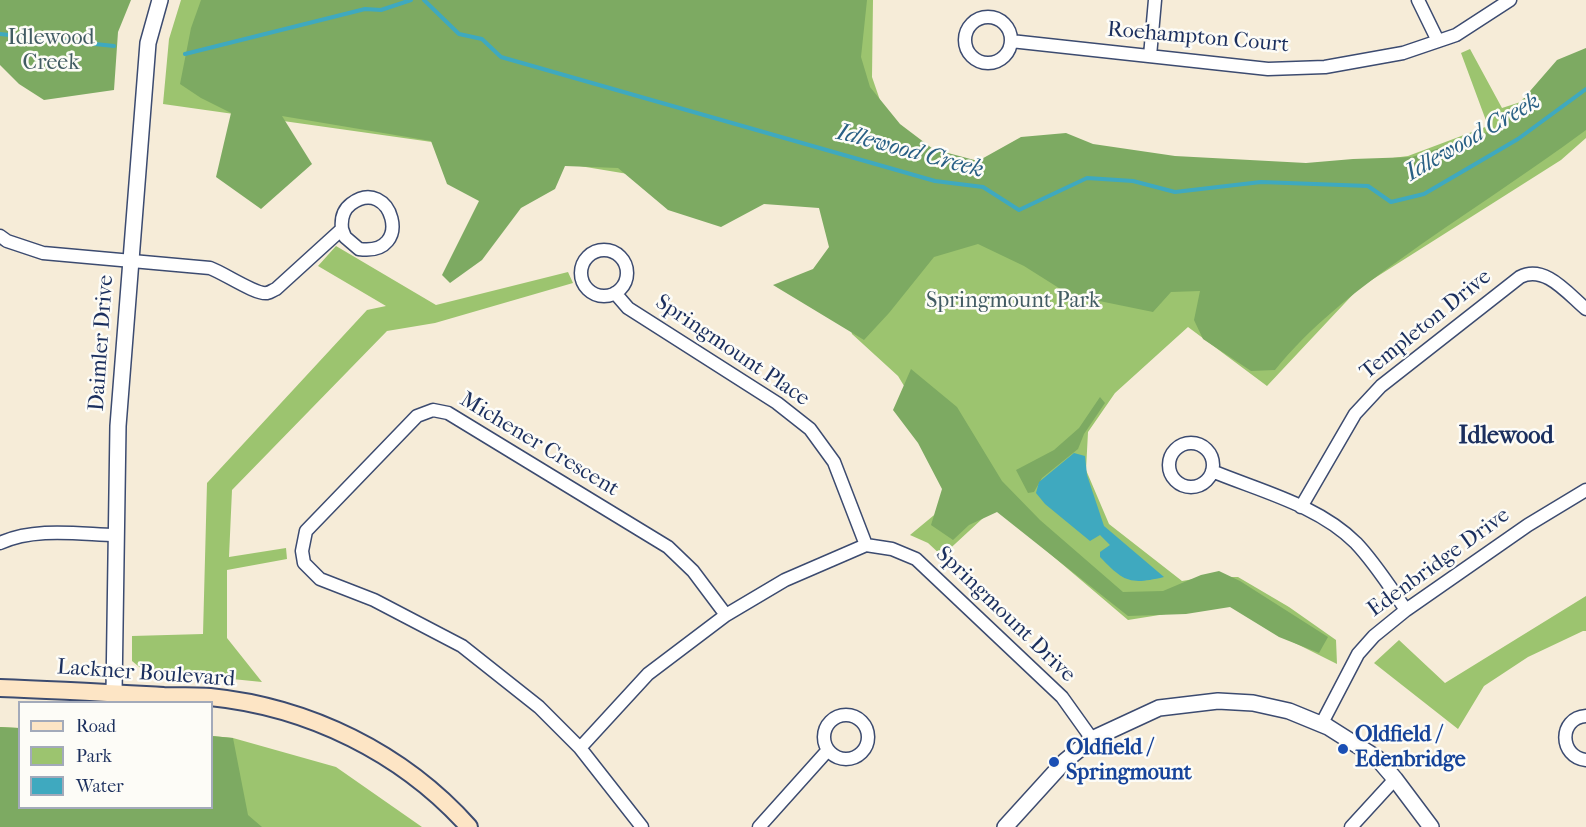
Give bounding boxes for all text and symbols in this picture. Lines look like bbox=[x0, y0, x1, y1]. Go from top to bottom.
street label: Roehampton Court bbox=[1106, 17, 1290, 59]
park label: Idlewood Creek bbox=[7, 26, 95, 78]
water label: Idlewood Creek bbox=[1400, 88, 1546, 188]
water label: Idlewood Creek bbox=[833, 119, 987, 185]
street label: Templeton Drive bbox=[1355, 264, 1497, 386]
street label: Daimler Drive bbox=[84, 274, 120, 412]
park label: Springmount Park bbox=[926, 289, 1100, 315]
street label: Springmount Place bbox=[650, 290, 814, 412]
street label: Michener Crescent bbox=[455, 387, 623, 503]
district label: Idlewood bbox=[1458, 423, 1554, 451]
street label: Edenbridge Drive bbox=[1363, 503, 1515, 623]
street label: Springmount Drive bbox=[930, 542, 1080, 688]
street label: Lackner Boulevard bbox=[56, 655, 236, 693]
legend bbox=[18, 701, 213, 809]
text: Road bbox=[76, 716, 116, 737]
place label: Oldfield / Edenbridge bbox=[1355, 723, 1466, 774]
place label: Oldfield / Springmount bbox=[1066, 736, 1192, 788]
marker: Oldfield / Edenbridge bbox=[1336, 742, 1350, 756]
text: Park bbox=[76, 746, 112, 767]
marker: Oldfield / Springmount bbox=[1047, 755, 1061, 769]
text: Water bbox=[76, 776, 124, 797]

